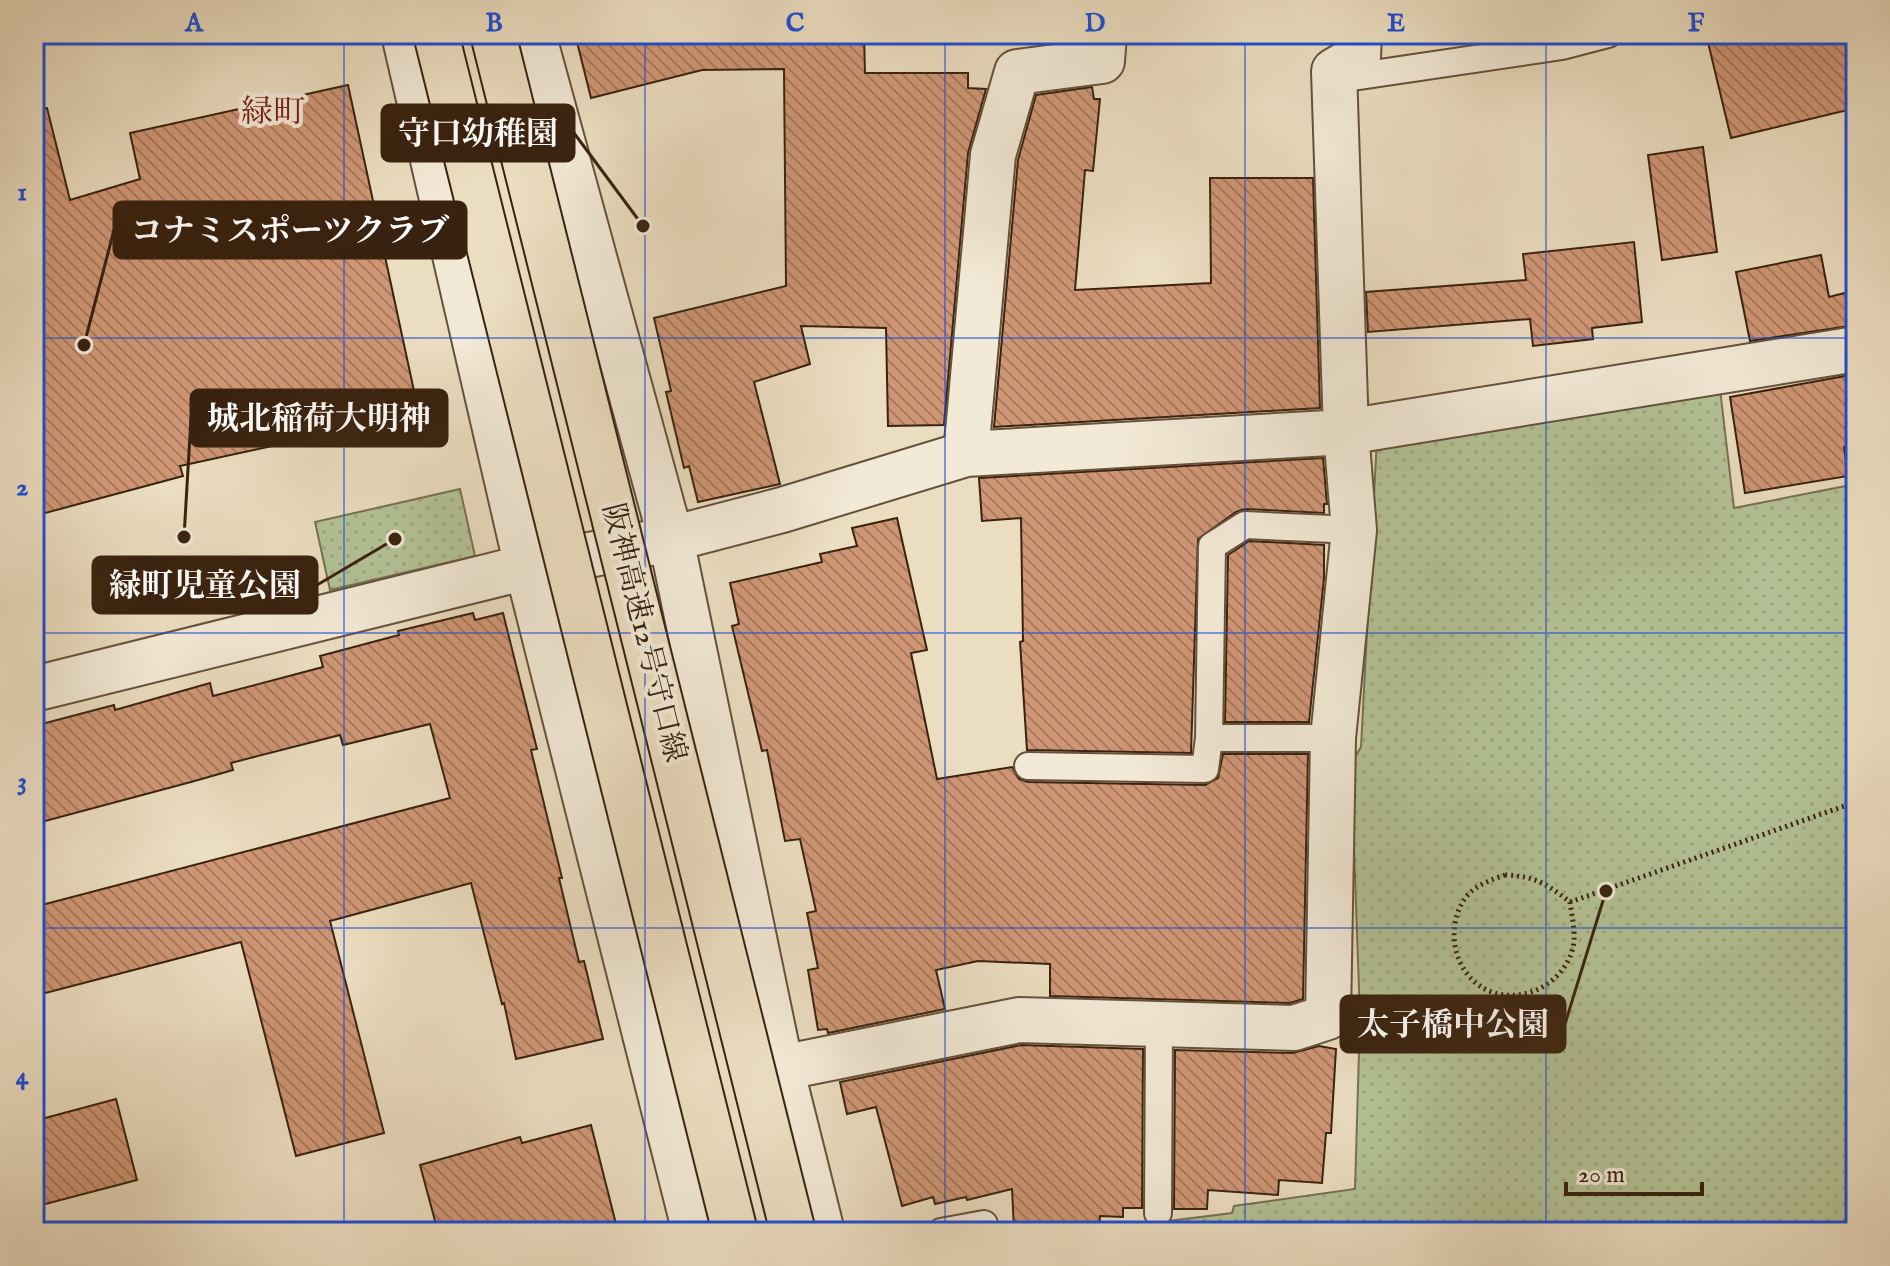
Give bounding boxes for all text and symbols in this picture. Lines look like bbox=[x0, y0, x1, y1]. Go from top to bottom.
text: A bbox=[184, 7, 204, 40]
text: B bbox=[485, 7, 503, 40]
text: C bbox=[786, 7, 805, 40]
text: D bbox=[1085, 7, 1106, 40]
text: E bbox=[1387, 7, 1405, 40]
text: F bbox=[1688, 7, 1705, 40]
district label: 緑町 bbox=[241, 93, 305, 134]
callout: 守口幼稚園 bbox=[382, 105, 574, 161]
text: 守口幼稚園 bbox=[398, 115, 558, 156]
text: 1 bbox=[17, 176, 27, 209]
callout: コナミスポーツクラブ bbox=[114, 202, 466, 258]
text: コナミスポーツクラブ bbox=[131, 212, 449, 253]
callout: 城北稲荷大明神 bbox=[191, 390, 447, 446]
text: 城北稲荷大明神 bbox=[207, 400, 431, 441]
text: 2 bbox=[16, 471, 28, 504]
street label: 阪神高速12号守口線 bbox=[592, 500, 694, 766]
callout: 緑町児童公園 bbox=[93, 557, 317, 613]
text: 緑町児童公園 bbox=[109, 567, 301, 608]
text: 3 bbox=[17, 765, 27, 798]
callout: 太子橋中公園 bbox=[1341, 996, 1565, 1052]
text: 太子橋中公園 bbox=[1357, 1006, 1549, 1047]
text: 4 bbox=[16, 1060, 30, 1093]
scale bar bbox=[1566, 1146, 1702, 1196]
text: 20 m bbox=[1578, 1160, 1625, 1191]

